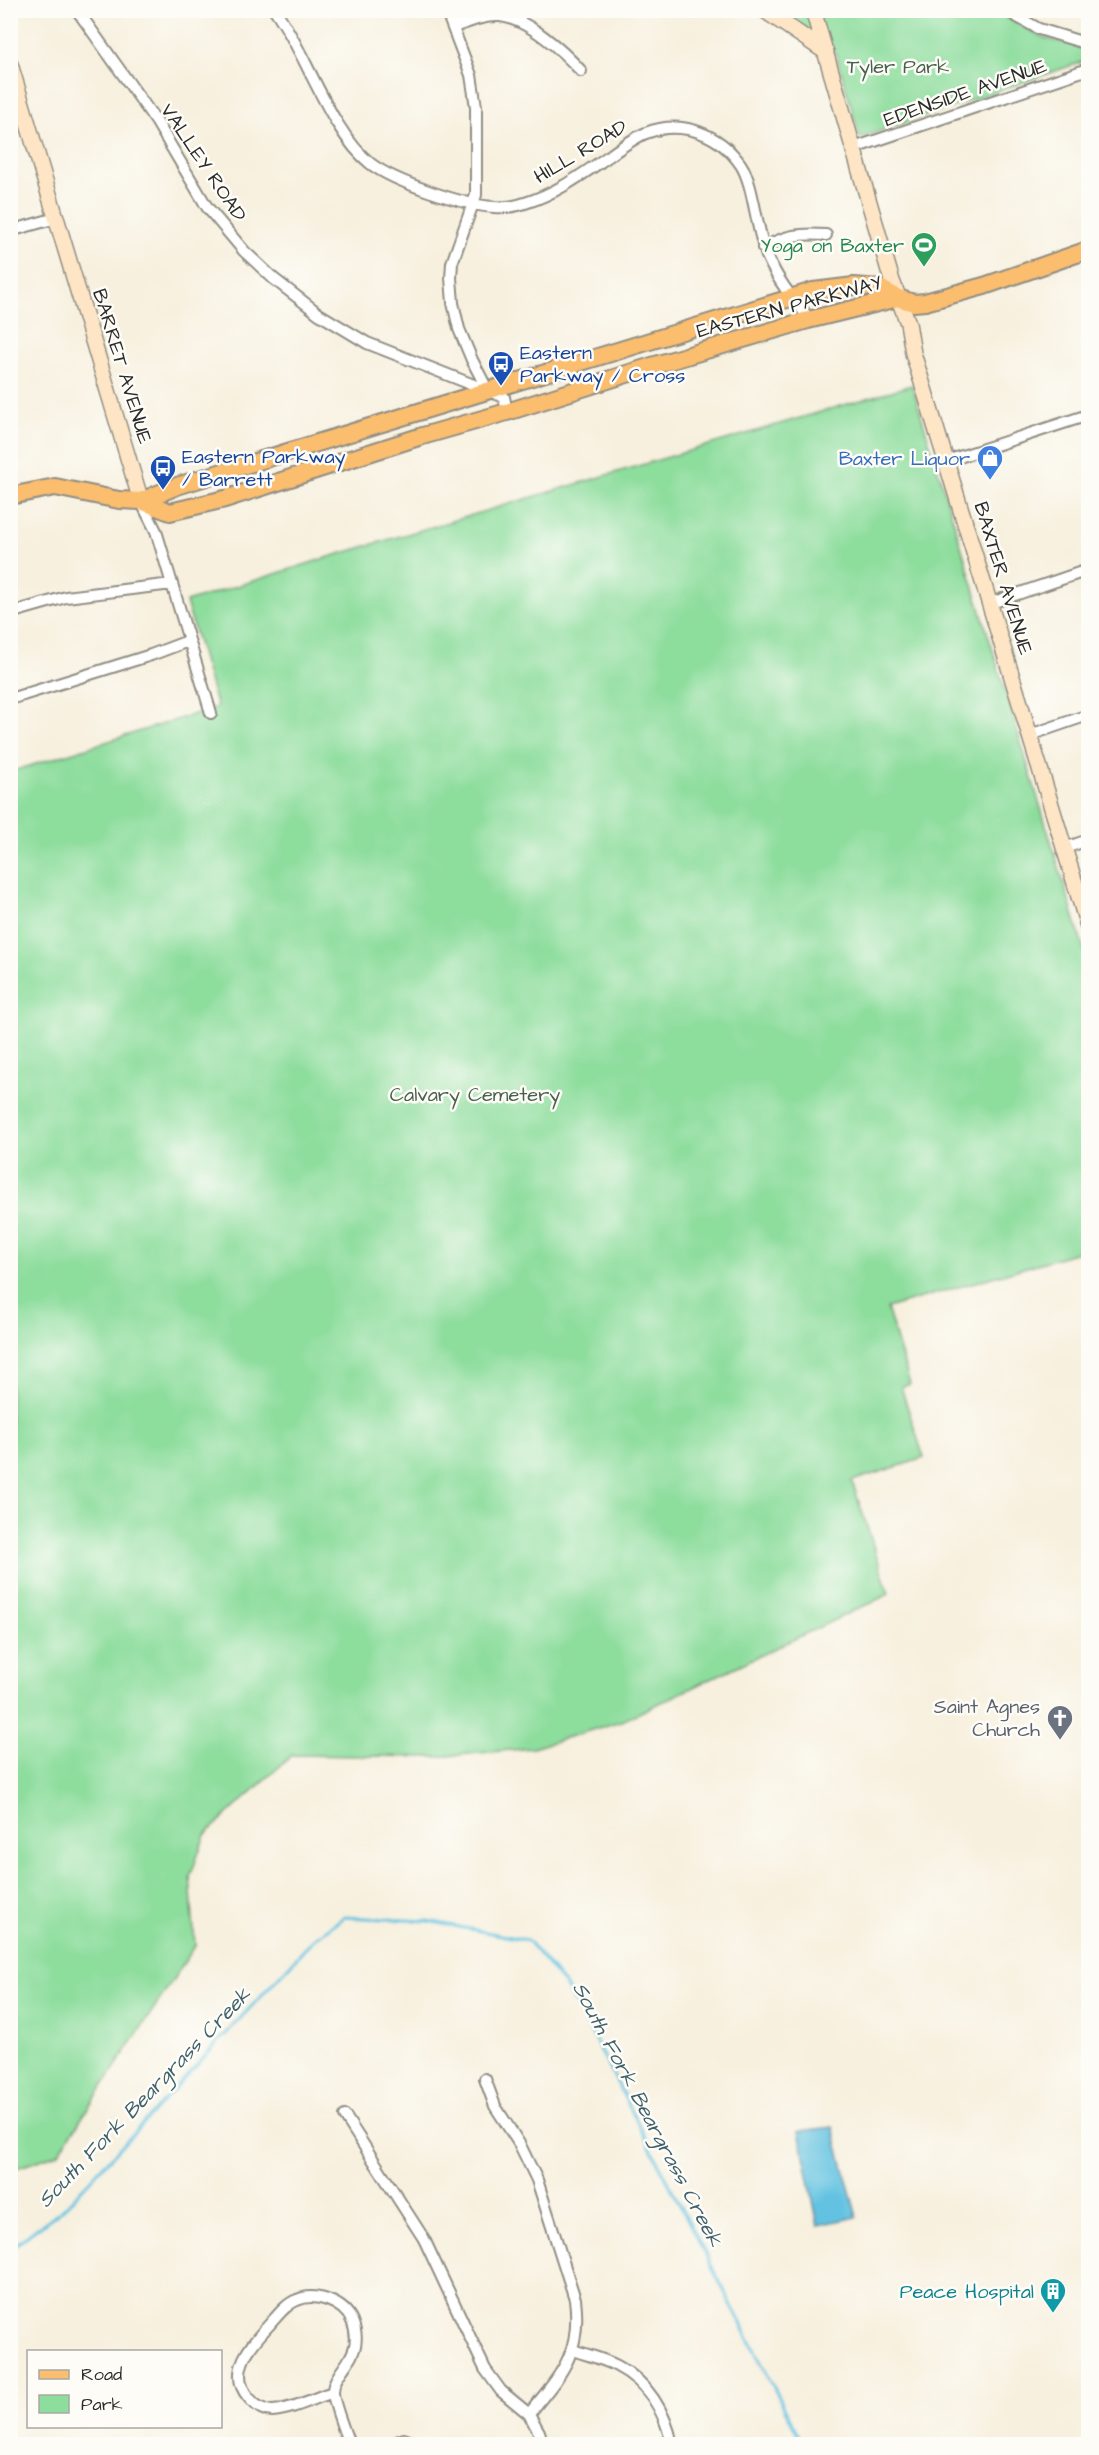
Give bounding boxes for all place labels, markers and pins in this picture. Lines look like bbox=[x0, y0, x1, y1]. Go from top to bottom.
sports icon: Yoga on Baxter bbox=[909, 230, 939, 268]
place label: Yoga on Baxter bbox=[761, 232, 904, 261]
place label: Eastern Parkway / Cross bbox=[520, 339, 685, 391]
bus stop icon: Eastern Parkway / Cross bbox=[486, 349, 516, 387]
place label: Eastern Parkway / Barrett bbox=[182, 443, 346, 494]
shop icon: Baxter Liquor bbox=[975, 443, 1005, 481]
place label: Baxter Liquor bbox=[839, 445, 970, 473]
bus stop icon: Eastern Parkway / Barrett bbox=[148, 453, 178, 491]
place label: Saint Agnes Church bbox=[934, 1693, 1040, 1744]
church icon: Saint Agnes Church bbox=[1045, 1703, 1075, 1741]
building icon: Peace Hospital bbox=[1038, 2276, 1068, 2314]
place label: Peace Hospital bbox=[900, 2278, 1034, 2306]

